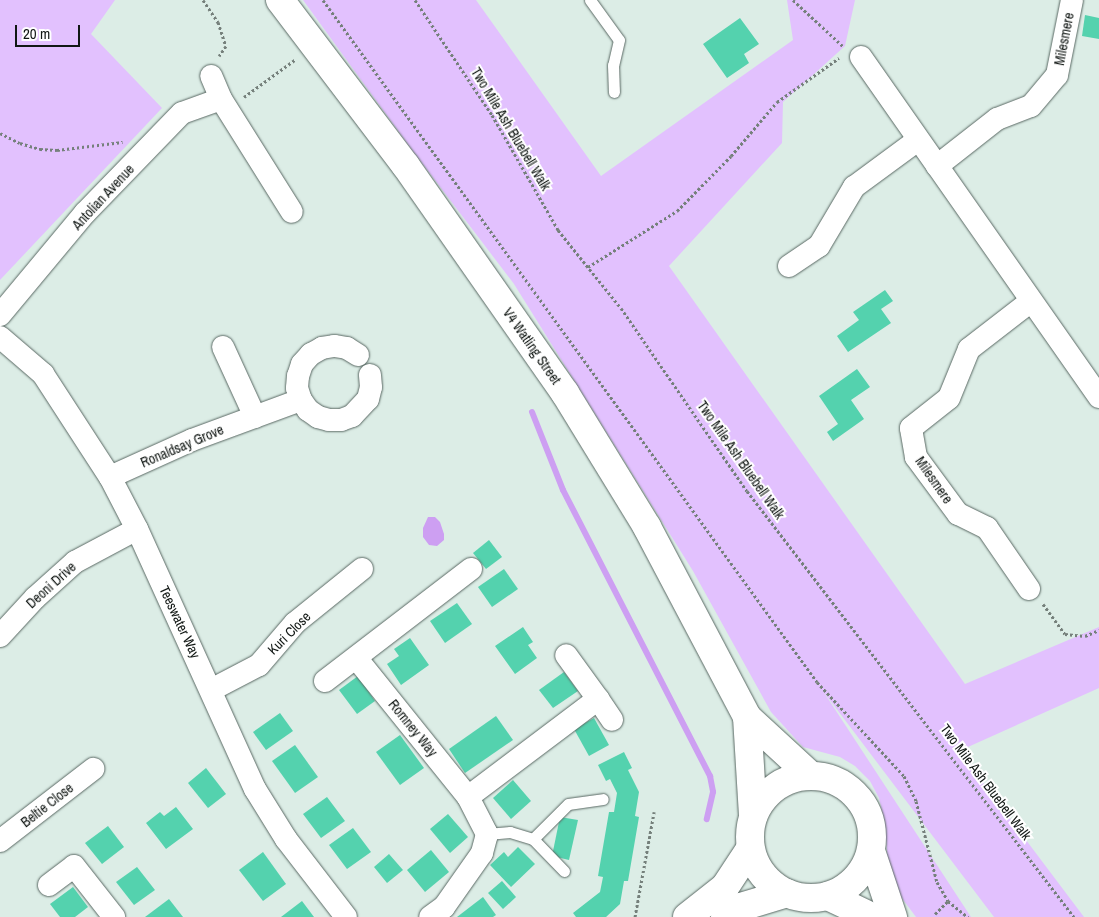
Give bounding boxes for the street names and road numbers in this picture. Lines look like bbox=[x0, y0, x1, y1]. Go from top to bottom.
street label: Milesmere bbox=[1051, 11, 1077, 67]
street label: Two Mile Ash Bluebell Walk bbox=[467, 64, 555, 194]
street label: Antolian Avenue bbox=[68, 161, 138, 233]
street label: V4 Watling Street bbox=[499, 305, 565, 387]
street label: Two Mile Ash Bluebell Walk bbox=[694, 397, 788, 523]
street label: Ronaldsay Grove bbox=[138, 421, 226, 471]
street label: Milesmere bbox=[912, 453, 956, 507]
street label: Deoni Drive bbox=[23, 558, 79, 612]
street label: Teeswater Way bbox=[156, 583, 204, 661]
street label: Kuri Close bbox=[264, 608, 314, 658]
street label: Romney Way bbox=[385, 696, 441, 760]
street label: Two Mile Ash Bluebell Walk bbox=[937, 721, 1035, 843]
street label: Beltie Close bbox=[17, 779, 77, 831]

